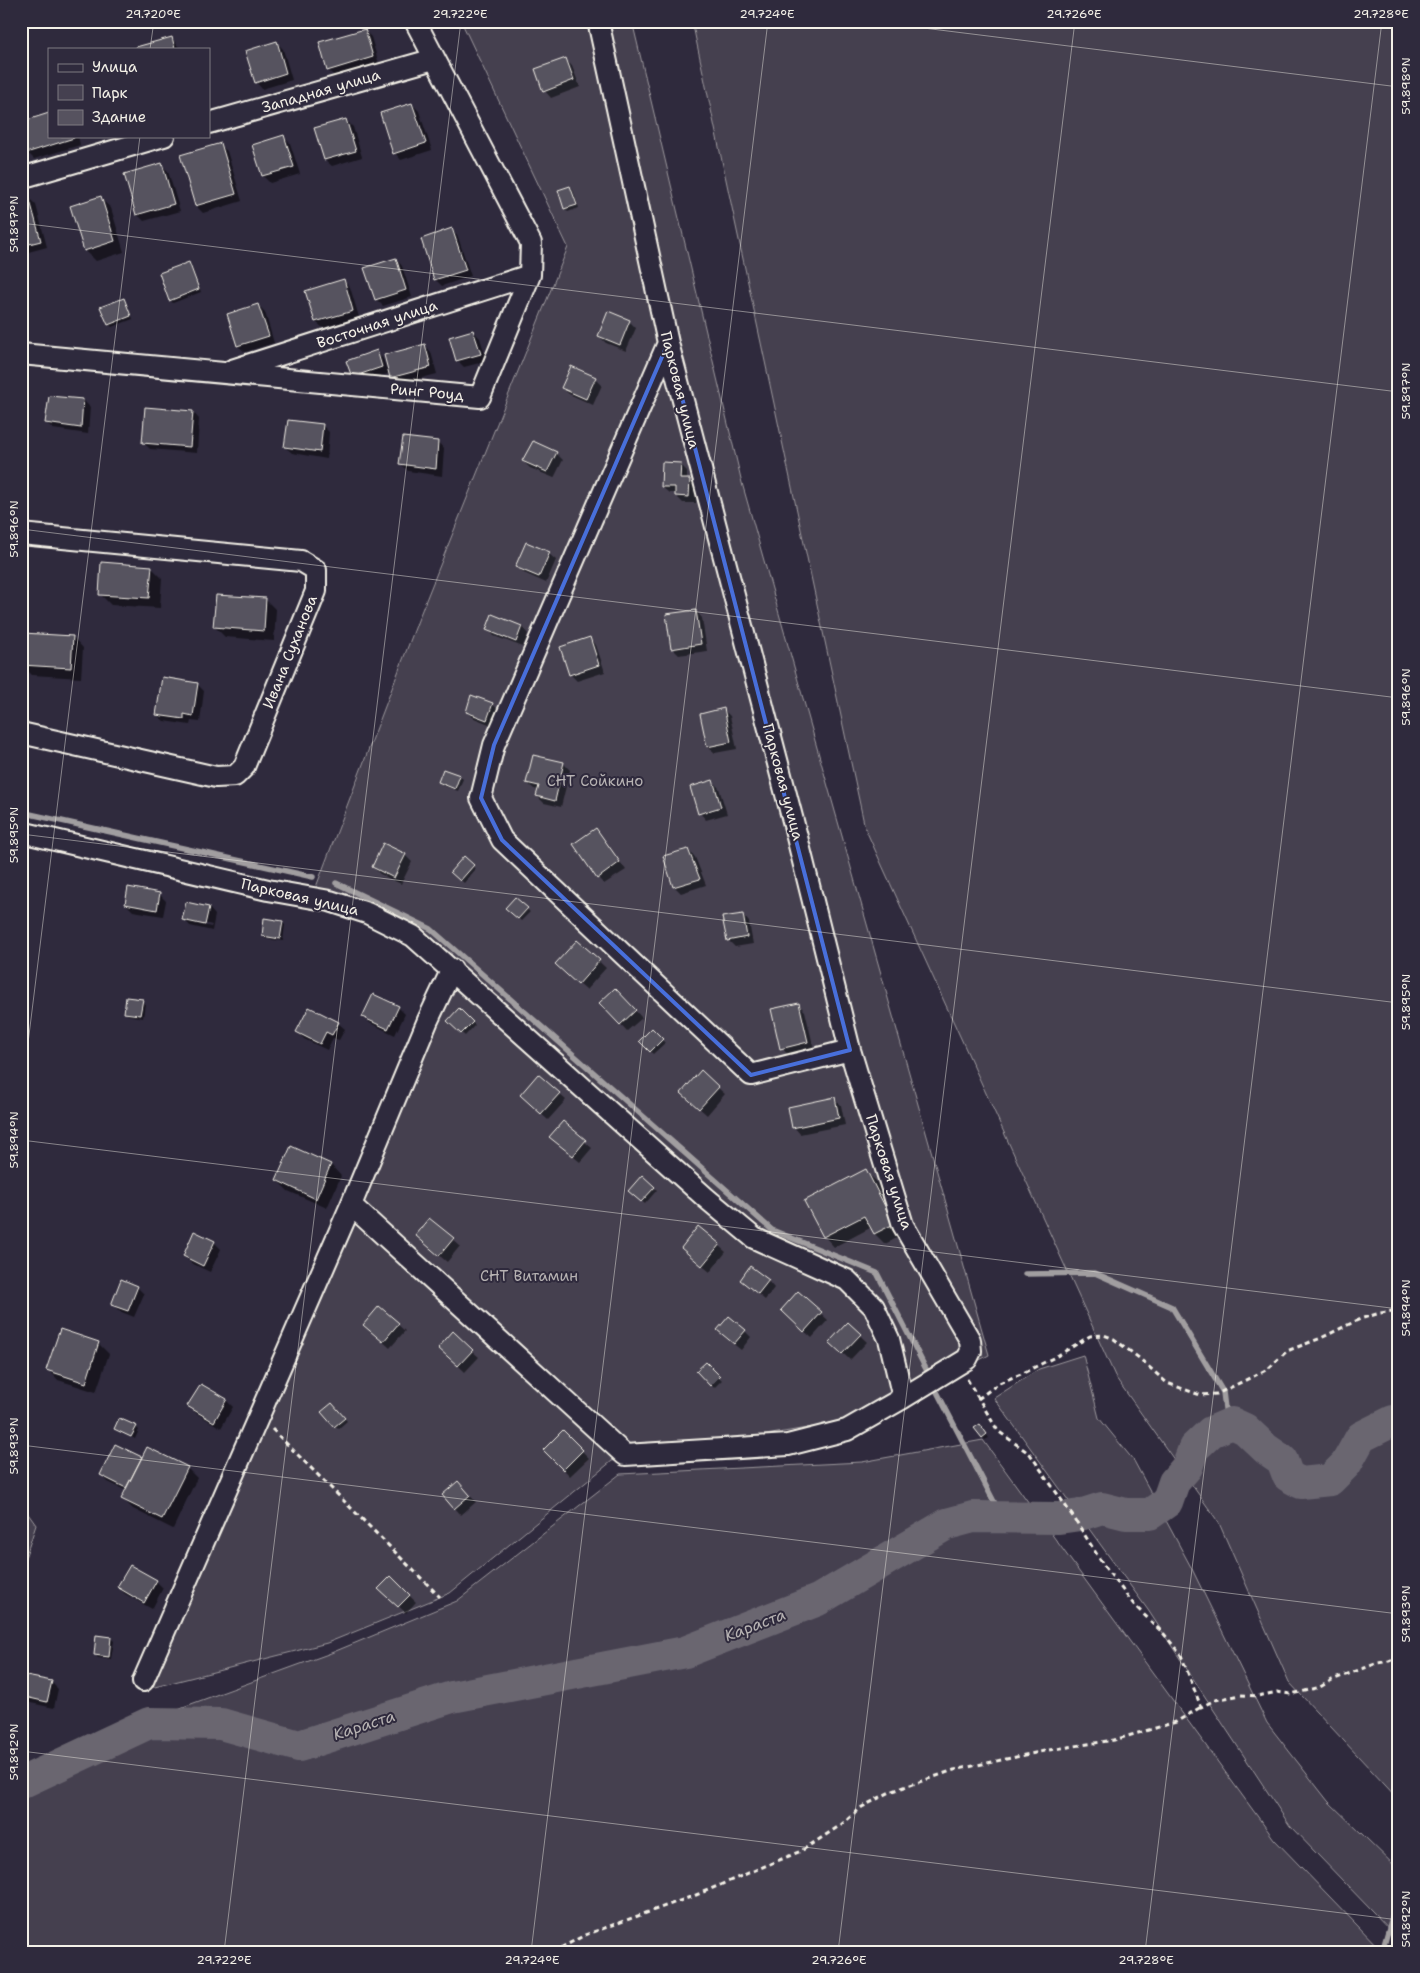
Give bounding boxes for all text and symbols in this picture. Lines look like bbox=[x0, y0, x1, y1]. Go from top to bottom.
text: 29.720°E bbox=[125, 6, 181, 22]
text: 29.722°E bbox=[432, 6, 488, 22]
text: 29.724°E bbox=[739, 6, 795, 22]
text: 29.726°E bbox=[1046, 6, 1102, 22]
text: 29.728°E bbox=[1353, 6, 1409, 22]
legend bbox=[48, 48, 210, 138]
text: Улица bbox=[92, 57, 138, 77]
text: 59.898°N bbox=[1398, 57, 1414, 115]
street label: Западная улица bbox=[259, 64, 383, 117]
text: Парк bbox=[92, 83, 128, 103]
text: Здание bbox=[92, 107, 146, 127]
text: 59.897°N bbox=[6, 196, 22, 252]
street label: Восточная улица bbox=[314, 295, 441, 353]
street label: Парковая улица bbox=[656, 329, 704, 451]
text: 59.897°N bbox=[1398, 363, 1414, 419]
street label: Ринг Роуд bbox=[389, 379, 465, 405]
text: 59.896°N bbox=[6, 500, 22, 558]
street label: Ивана Суханова bbox=[258, 592, 322, 712]
text: 59.896°N bbox=[1398, 668, 1414, 726]
street label: Парковая улица bbox=[758, 721, 808, 843]
park label: СНТ Сойкино bbox=[547, 771, 643, 791]
text: 59.895°N bbox=[6, 807, 22, 863]
street label: Парковая улица bbox=[239, 874, 361, 920]
text: 59.895°N bbox=[1398, 974, 1414, 1030]
text: 59.894°N bbox=[6, 1111, 22, 1169]
street label: Парковая улица bbox=[861, 1112, 917, 1233]
park label: СНТ Витамин bbox=[480, 1266, 578, 1286]
text: 59.894°N bbox=[1398, 1279, 1414, 1337]
text: 59.893°N bbox=[6, 1417, 22, 1475]
text: 59.893°N bbox=[1398, 1585, 1414, 1643]
water label: Караста bbox=[721, 1604, 789, 1646]
water label: Караста bbox=[330, 1705, 398, 1745]
text: 59.892°N bbox=[6, 1723, 22, 1781]
text: 59.892°N bbox=[1398, 1890, 1414, 1948]
text: 29.722°E bbox=[196, 1952, 252, 1968]
text: 29.724°E bbox=[504, 1952, 560, 1968]
text: 29.726°E bbox=[811, 1952, 867, 1968]
text: 29.728°E bbox=[1118, 1952, 1174, 1968]

